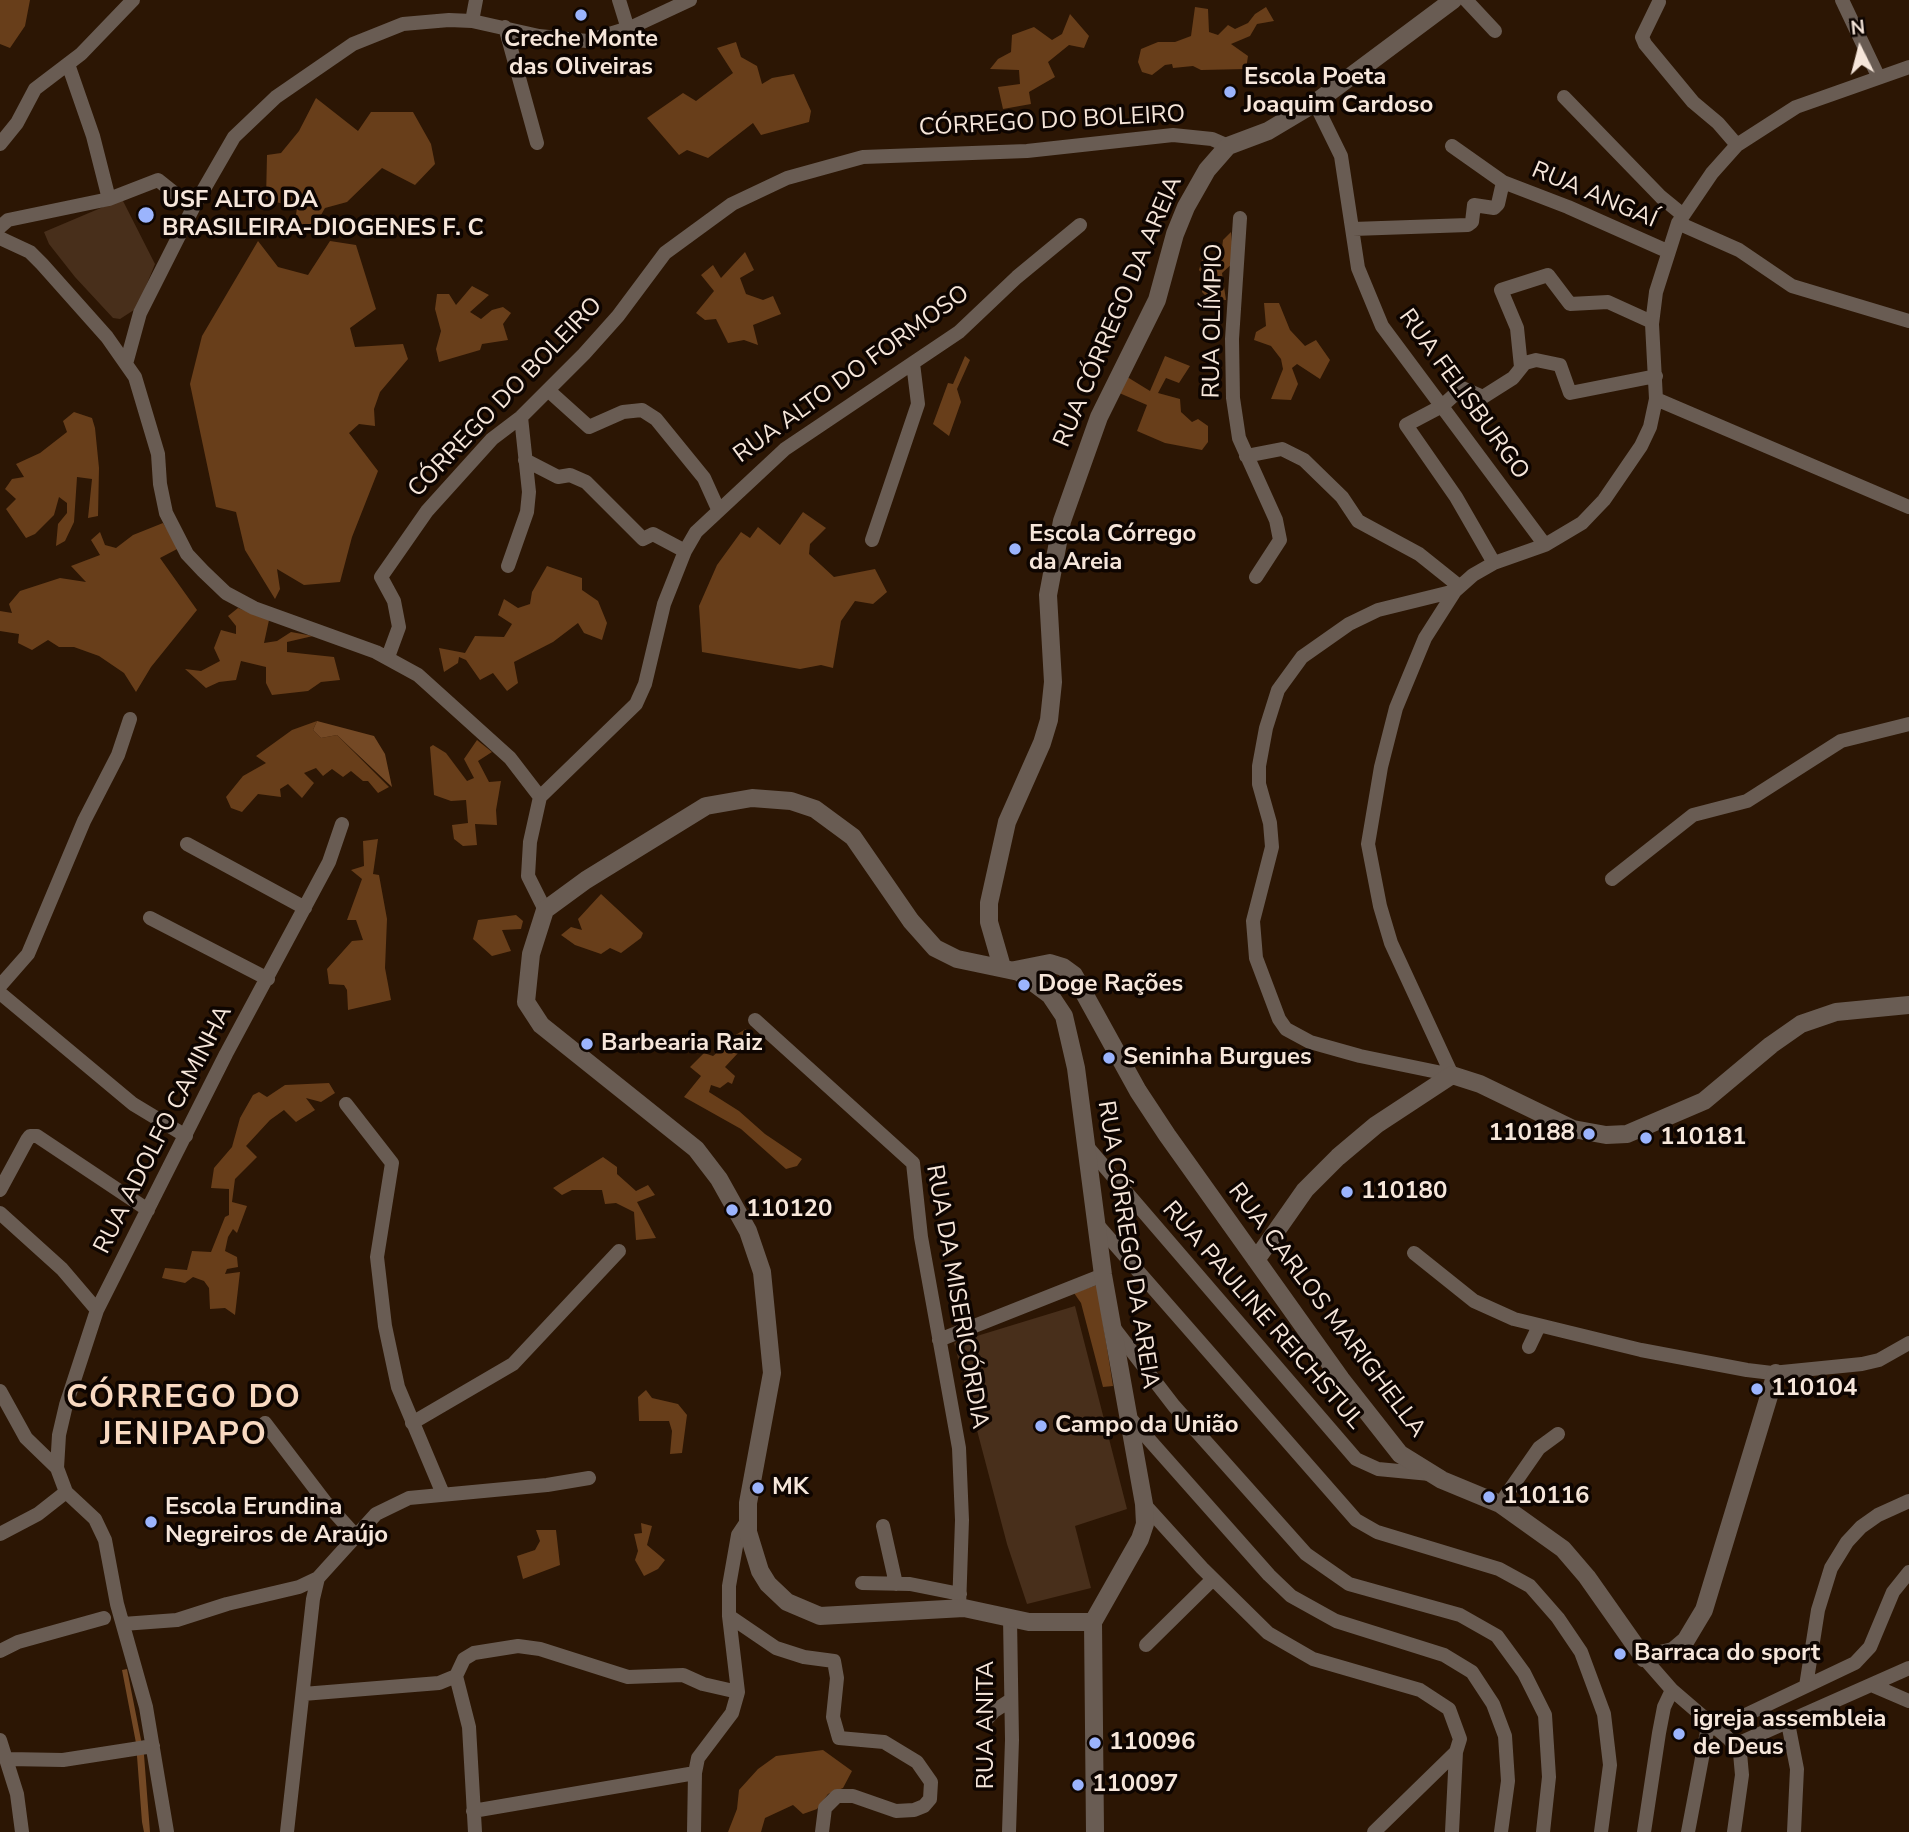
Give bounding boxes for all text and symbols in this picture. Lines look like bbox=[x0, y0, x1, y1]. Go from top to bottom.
marker: Creche Monte das Oliveiras bbox=[573, 7, 589, 23]
north arrow bbox=[1825, 14, 1895, 84]
text: N bbox=[1849, 14, 1866, 42]
place label: Creche Monte das Oliveiras bbox=[504, 26, 658, 82]
place label: Escola Poeta Joaquim Cardoso bbox=[1244, 64, 1433, 120]
marker: Escola Poeta Joaquim Cardoso bbox=[1222, 84, 1238, 100]
street label: CÓRREGO DO BOLEIRO bbox=[918, 101, 1186, 143]
street label: RUA ANGAÍ bbox=[1527, 157, 1661, 235]
street label: RUA CÓRREGO DA AREIA bbox=[1049, 172, 1189, 452]
place label: USF ALTO DA BRASILEIRA-DIOGENES F. C bbox=[162, 187, 484, 243]
marker: USF ALTO DA BRASILEIRA-DIOGENES F. C bbox=[136, 205, 156, 225]
street label: RUA OLÍMPIO bbox=[1198, 243, 1230, 399]
street label: RUA ALTO DO FORMOSO bbox=[729, 280, 975, 470]
street label: CÓRREGO DO BOLEIRO bbox=[403, 292, 609, 504]
street label: RUA FELISBURGO bbox=[1392, 304, 1534, 486]
place label: Escola Córrego da Areia bbox=[1029, 521, 1196, 577]
marker: Escola Córrego da Areia bbox=[1007, 541, 1023, 557]
place label: Doge Rações bbox=[1038, 971, 1183, 999]
marker: Doge Rações bbox=[1016, 977, 1032, 993]
street label: RUA ADOLFO CAMINHA bbox=[89, 1001, 239, 1259]
place label: Barbearia Raiz bbox=[601, 1030, 763, 1058]
marker: Barbearia Raiz bbox=[579, 1036, 595, 1052]
place label: Seninha Burgues bbox=[1123, 1044, 1312, 1072]
marker: Seninha Burgues bbox=[1101, 1050, 1117, 1066]
street label: RUA CÓRREGO DA AREIA bbox=[1090, 1099, 1164, 1391]
place label: 110188 bbox=[1489, 1120, 1575, 1148]
place label: 110181 bbox=[1660, 1124, 1746, 1152]
marker: 110188 bbox=[1581, 1126, 1597, 1142]
marker: 110181 bbox=[1638, 1130, 1654, 1146]
street label: RUA DA MISERICÓRDIA bbox=[919, 1163, 993, 1431]
street label: RUA CARLOS MARIGHELLA bbox=[1221, 1178, 1431, 1444]
place label: 110180 bbox=[1361, 1178, 1447, 1206]
marker: 110180 bbox=[1339, 1184, 1355, 1200]
place label: 110120 bbox=[746, 1196, 832, 1224]
street label: RUA PAULINE REICHSTUL bbox=[1155, 1196, 1369, 1436]
marker: 110120 bbox=[724, 1202, 740, 1218]
place label: 110104 bbox=[1771, 1375, 1857, 1403]
district label: CÓRREGO DO JENIPAPO bbox=[67, 1380, 301, 1455]
marker: 110104 bbox=[1749, 1381, 1765, 1397]
place label: Campo da União bbox=[1055, 1412, 1239, 1440]
marker: Campo da União bbox=[1033, 1418, 1049, 1434]
place label: MK bbox=[772, 1474, 809, 1502]
marker: MK bbox=[750, 1480, 766, 1496]
place label: 110116 bbox=[1503, 1483, 1589, 1511]
marker: 110116 bbox=[1481, 1489, 1497, 1505]
place label: Escola Erundina Negreiros de Araújo bbox=[165, 1494, 388, 1550]
marker: Escola Erundina Negreiros de Araújo bbox=[143, 1514, 159, 1530]
place label: Barraca do sport bbox=[1634, 1640, 1820, 1668]
marker: Barraca do sport bbox=[1612, 1646, 1628, 1662]
street label: RUA ANITA bbox=[973, 1661, 1001, 1789]
place label: igreja assembleia de Deus bbox=[1693, 1706, 1886, 1762]
marker: igreja assembleia de Deus bbox=[1671, 1726, 1687, 1742]
place label: 110096 bbox=[1109, 1729, 1195, 1757]
marker: 110096 bbox=[1087, 1735, 1103, 1751]
place label: 110097 bbox=[1092, 1771, 1178, 1799]
marker: 110097 bbox=[1070, 1777, 1086, 1793]

